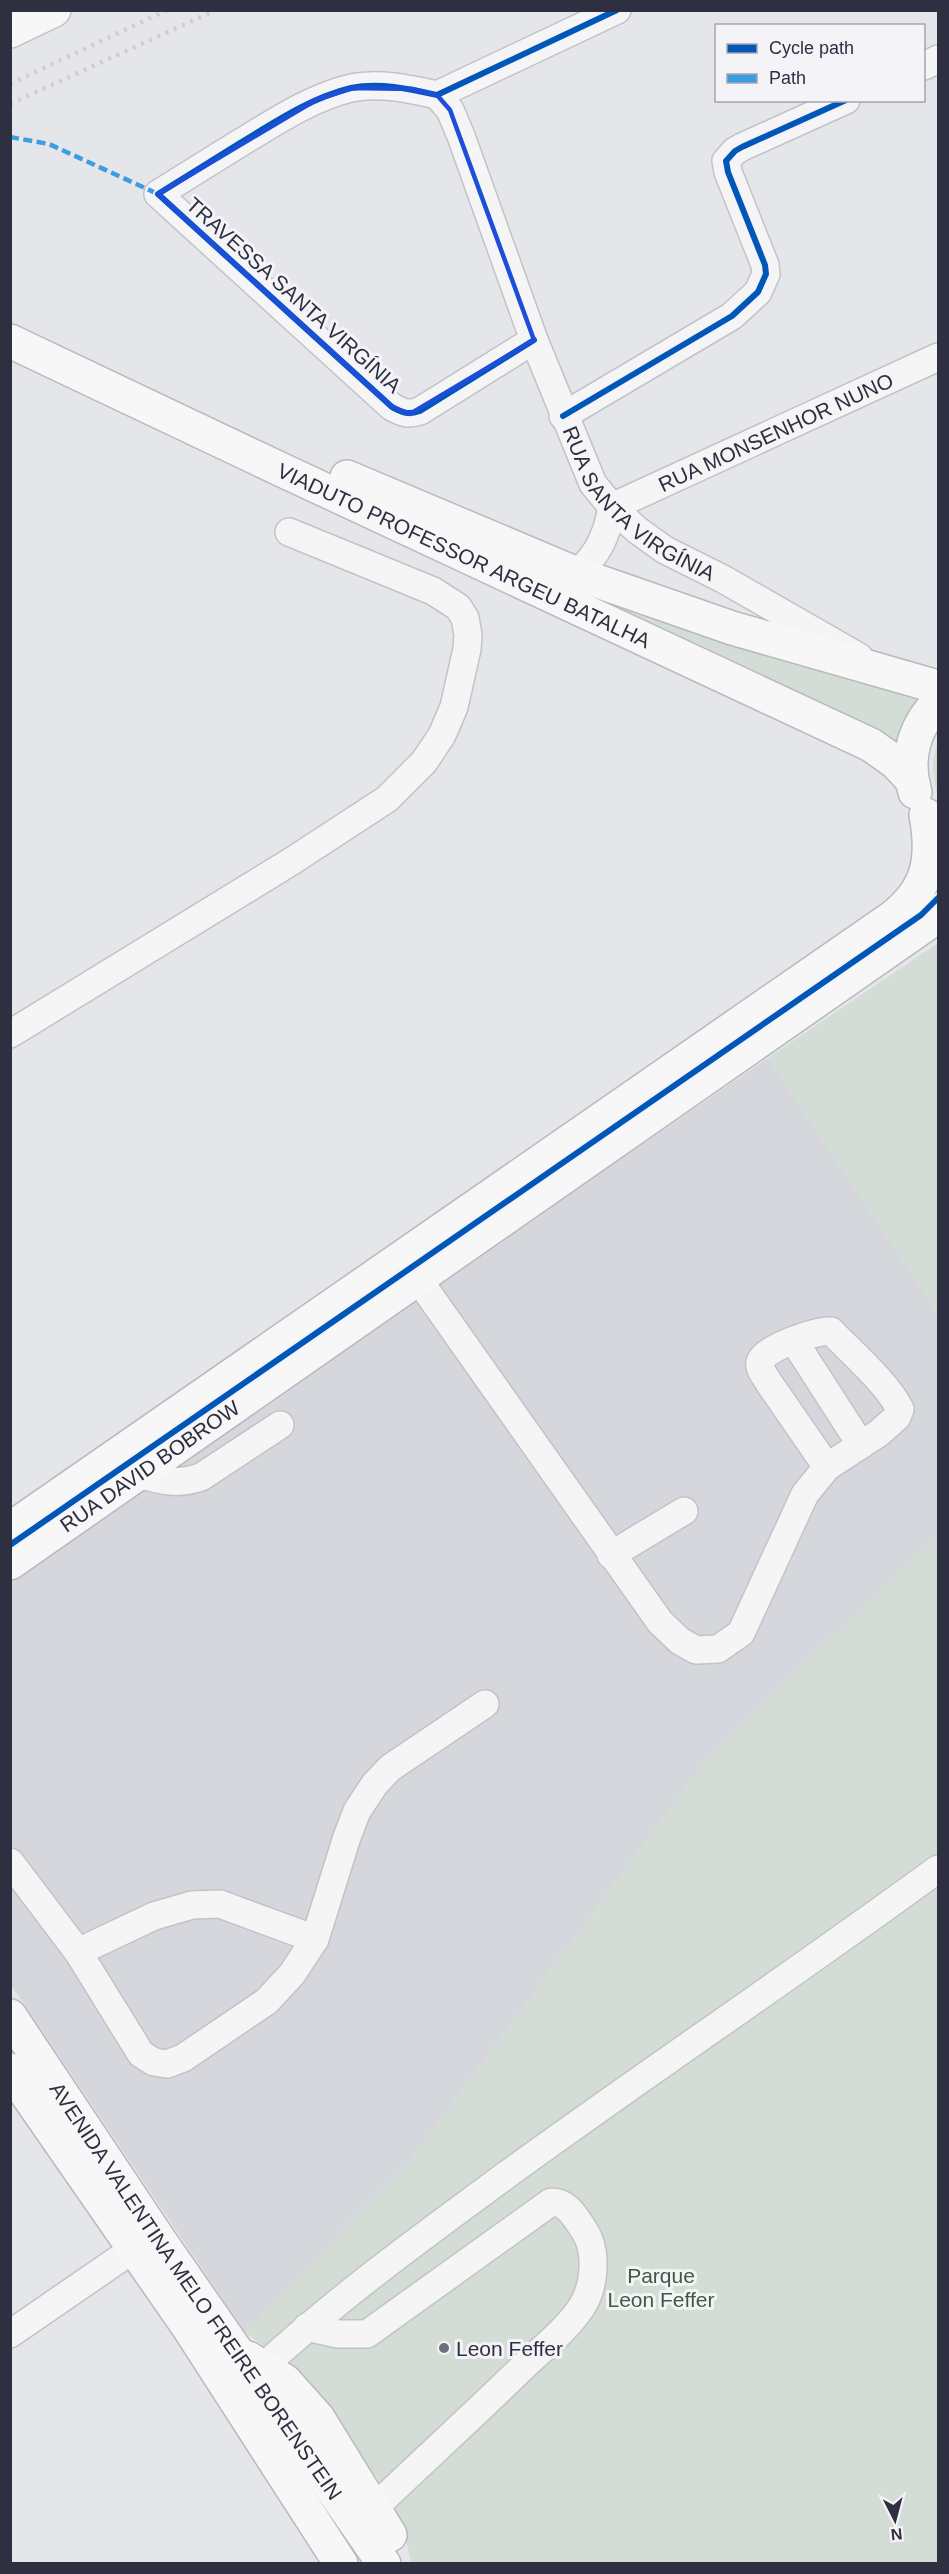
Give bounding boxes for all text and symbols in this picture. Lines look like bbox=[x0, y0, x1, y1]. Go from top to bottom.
legend bbox=[715, 24, 925, 102]
text: Cycle path bbox=[769, 38, 854, 58]
text: Path bbox=[769, 68, 806, 88]
street label: TRAVESSA SANTA VIRGÍNIA bbox=[182, 193, 406, 397]
street label: RUA MONSENHOR NUNO bbox=[655, 368, 896, 496]
street label: RUA SANTA VIRGÍNIA bbox=[559, 423, 719, 585]
street label: VIADUTO PROFESSOR ARGEU BATALHA bbox=[274, 458, 654, 652]
street label: RUA DAVID BOBROW bbox=[55, 1395, 244, 1536]
street label: AVENIDA VALENTINA MELO FREIRE BORENSTEIN bbox=[46, 2078, 347, 2504]
park label: Parque Leon Feffer bbox=[607, 2264, 715, 2311]
place label: Leon Feffer bbox=[456, 2337, 563, 2360]
marker: Leon Feffer bbox=[437, 2341, 451, 2355]
north arrow bbox=[865, 2490, 925, 2550]
text: N bbox=[890, 2525, 903, 2543]

